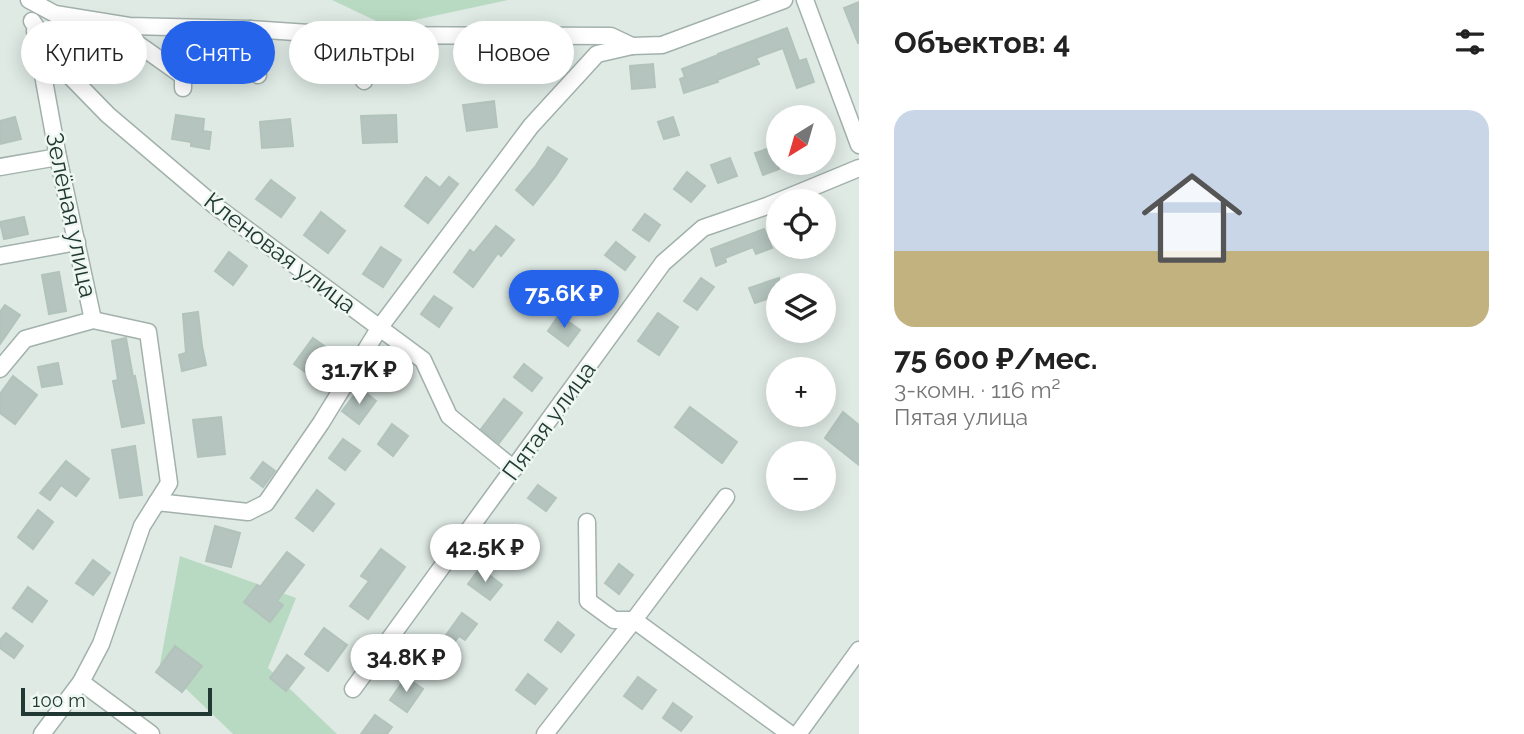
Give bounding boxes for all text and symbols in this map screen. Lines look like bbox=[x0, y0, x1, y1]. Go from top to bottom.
chip: Купить bbox=[21, 21, 147, 84]
chip: Снять bbox=[161, 21, 275, 84]
chip: Фильтры bbox=[289, 21, 439, 84]
chip: Новое bbox=[453, 21, 574, 84]
icon: filters bbox=[1451, 23, 1489, 61]
text: Объектов: 4 bbox=[894, 25, 1070, 60]
north arrow bbox=[766, 105, 836, 175]
map controls bbox=[766, 105, 836, 511]
street label: Зелёная улица bbox=[40, 130, 103, 300]
icon: home bbox=[1129, 155, 1255, 281]
street label: Кленовая улица bbox=[199, 186, 362, 319]
button: locate bbox=[766, 189, 836, 259]
pin: 75.6K ₽ bbox=[499, 270, 629, 330]
button: layers bbox=[766, 273, 836, 343]
text: 75.6K ₽ bbox=[525, 279, 603, 306]
text: 75 600 ₽/мес. bbox=[894, 341, 1097, 376]
pin: 31.7K ₽ bbox=[294, 346, 424, 406]
text: 31.7K ₽ bbox=[321, 355, 397, 382]
street label: Пятая улица bbox=[496, 356, 601, 486]
button: + bbox=[766, 357, 836, 427]
text: 3-комн. · 116 m² bbox=[894, 376, 1060, 403]
text: Пятая улица bbox=[894, 403, 1028, 430]
button: − bbox=[766, 441, 836, 511]
pin: 42.5K ₽ bbox=[420, 524, 550, 584]
text: 42.5K ₽ bbox=[446, 533, 524, 560]
pin: 34.8K ₽ bbox=[341, 634, 471, 694]
text: 34.8K ₽ bbox=[366, 643, 446, 670]
scale bar bbox=[21, 685, 212, 717]
text: 100 m bbox=[32, 689, 86, 711]

